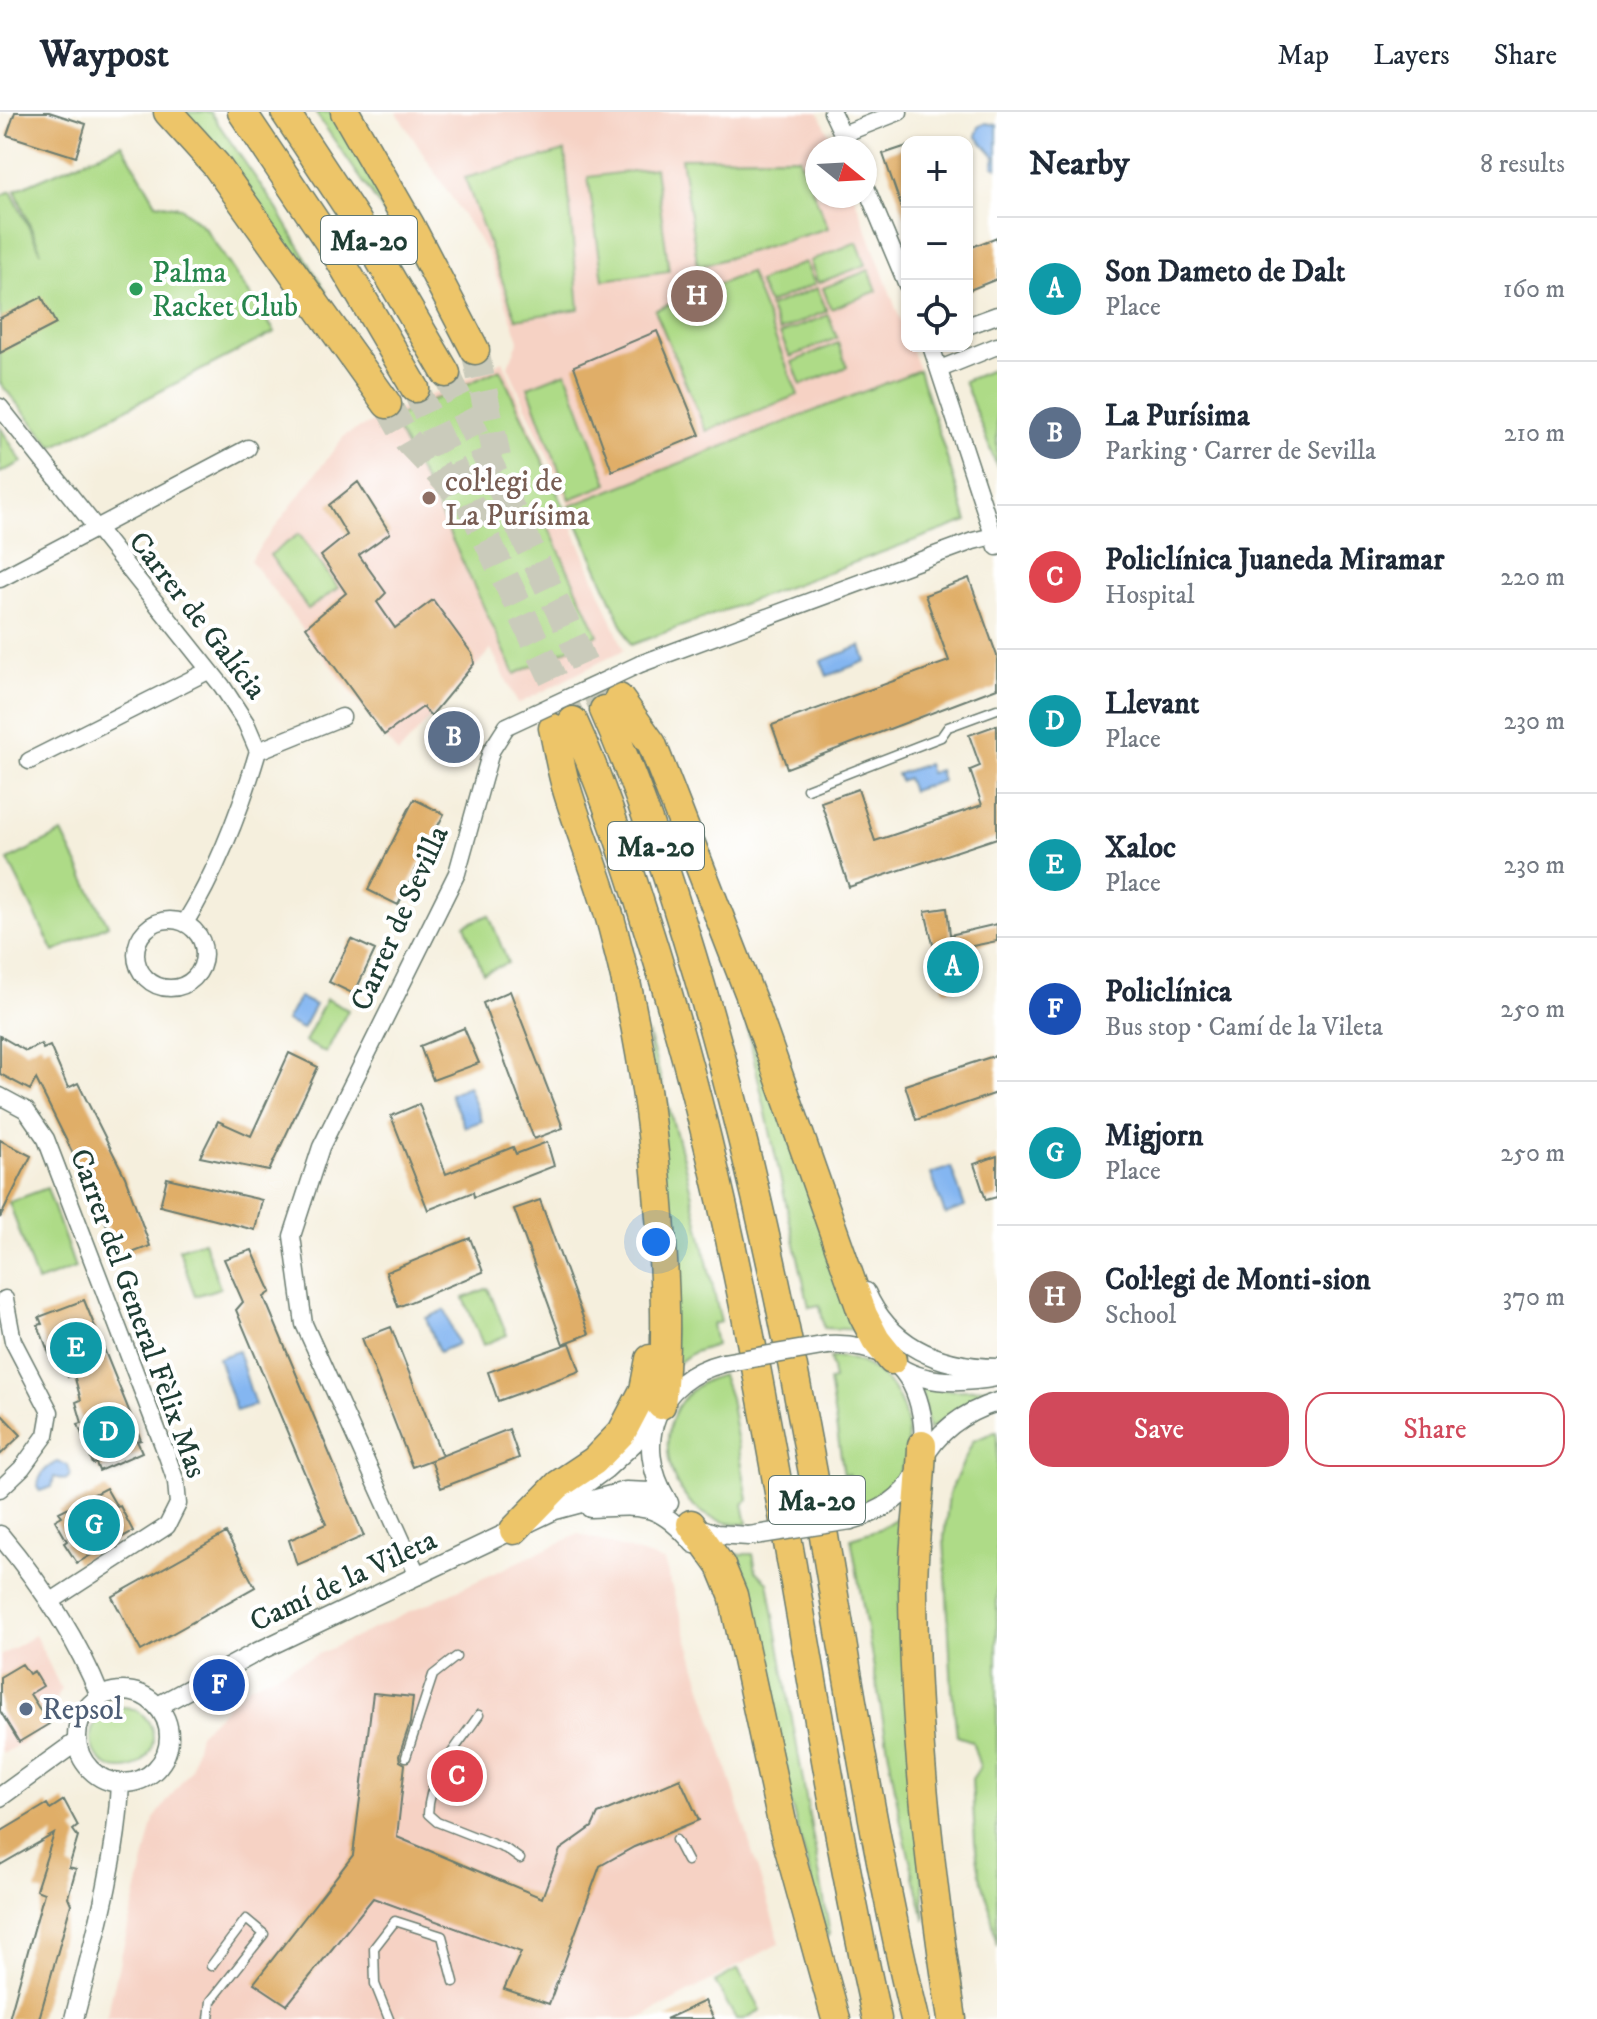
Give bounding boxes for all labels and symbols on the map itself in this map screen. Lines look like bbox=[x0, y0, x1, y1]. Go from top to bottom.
north arrow bbox=[805, 136, 877, 208]
road number: Ma-20 bbox=[321, 216, 417, 264]
place label: Palma Racket Club bbox=[152, 255, 298, 326]
pin: H bbox=[671, 266, 723, 326]
marker: Palma Racket Club bbox=[127, 280, 145, 298]
place label: col·legi de La Purísima bbox=[445, 464, 590, 535]
marker: col·legi de La Purísima bbox=[420, 489, 438, 507]
street label: Carrer de Galícia bbox=[120, 525, 274, 707]
pin: B bbox=[428, 707, 480, 767]
street label: Carrer de Sevilla bbox=[343, 820, 458, 1017]
road number: Ma-20 bbox=[608, 822, 704, 870]
pin: A bbox=[927, 937, 979, 997]
street label: Carrer del General Fèlix Mas bbox=[61, 1144, 214, 1483]
your location bbox=[636, 1222, 676, 1262]
pin: E bbox=[50, 1318, 102, 1378]
pin: D bbox=[83, 1402, 135, 1462]
road number: Ma-20 bbox=[769, 1476, 865, 1524]
pin: G bbox=[68, 1495, 120, 1555]
street label: Camí de la Vileta bbox=[244, 1522, 443, 1641]
pin: F bbox=[193, 1655, 245, 1715]
place label: Repsol bbox=[42, 1692, 123, 1729]
marker: Repsol bbox=[17, 1700, 35, 1718]
pin: C bbox=[431, 1746, 483, 1806]

